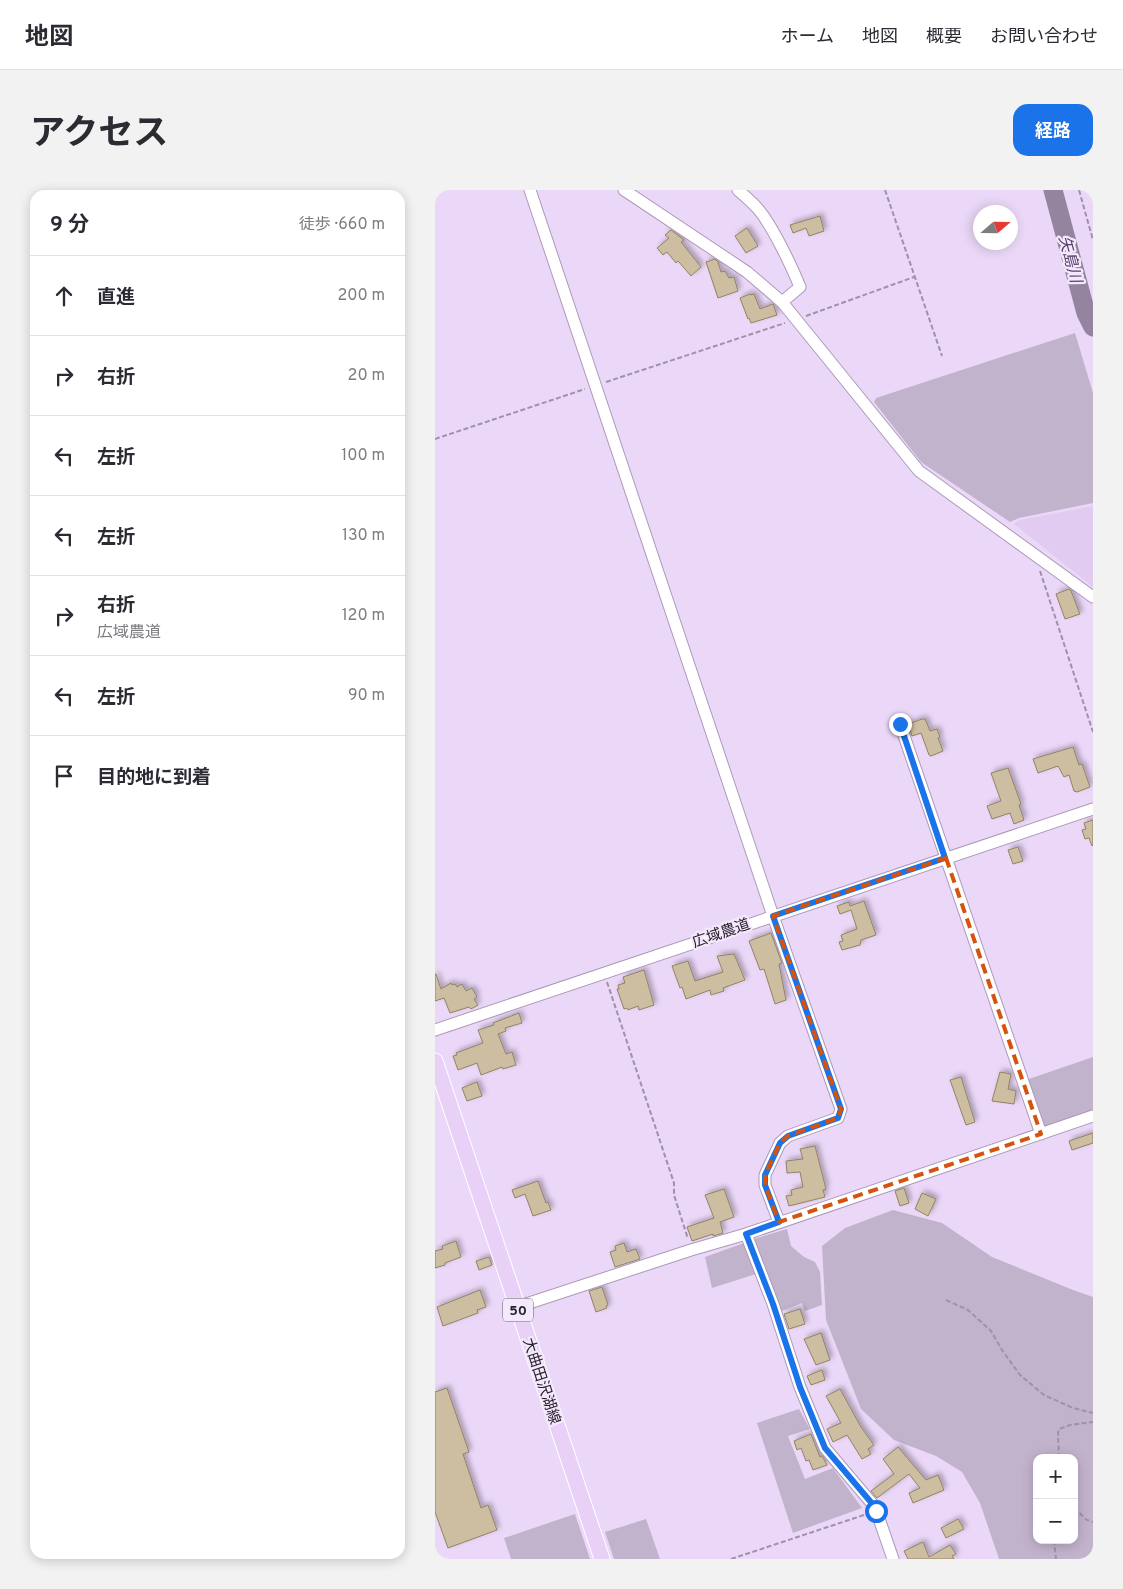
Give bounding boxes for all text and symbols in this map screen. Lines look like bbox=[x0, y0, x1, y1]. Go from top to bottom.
text: 地図 bbox=[25, 23, 73, 53]
text: ホーム bbox=[781, 26, 834, 49]
text: 地図 bbox=[862, 26, 898, 49]
text: 概要 bbox=[926, 26, 962, 49]
text: お問い合わせ bbox=[990, 26, 1098, 49]
button: 経路 bbox=[1013, 104, 1093, 156]
text: アクセス bbox=[30, 113, 168, 157]
north arrow bbox=[973, 205, 1018, 250]
text: 9 分 bbox=[50, 212, 89, 239]
text: 徒歩 · 660 m bbox=[299, 215, 385, 235]
water label: 矢島川 bbox=[1053, 234, 1085, 287]
icon: ahead bbox=[50, 282, 78, 310]
text: 直進 bbox=[97, 286, 135, 310]
text: 200 m bbox=[337, 286, 385, 306]
icon: right bbox=[50, 362, 78, 390]
text: 右折 bbox=[97, 366, 135, 390]
text: 20 m bbox=[348, 366, 385, 386]
icon: left bbox=[50, 442, 78, 470]
text: 左折 bbox=[97, 446, 135, 470]
text: 100 m bbox=[341, 446, 385, 466]
icon: left bbox=[50, 522, 78, 550]
text: 左折 bbox=[97, 526, 135, 550]
text: 130 m bbox=[342, 526, 385, 546]
text: 右折 bbox=[97, 594, 135, 618]
icon: right bbox=[50, 602, 78, 630]
text: 120 m bbox=[342, 606, 385, 626]
text: 広域農道 bbox=[97, 623, 161, 643]
icon: left bbox=[50, 682, 78, 710]
text: 左折 bbox=[97, 686, 135, 710]
text: 90 m bbox=[348, 686, 385, 706]
route end bbox=[889, 713, 912, 736]
icon: arrive bbox=[50, 762, 78, 790]
text: 目的地に到着 bbox=[97, 766, 211, 790]
street label: 広域農道 bbox=[690, 916, 753, 953]
road number: 50 bbox=[503, 1298, 533, 1322]
street label: 大曲田沢湖線 bbox=[518, 1336, 564, 1427]
map controls bbox=[1033, 1454, 1078, 1544]
button: + bbox=[1033, 1454, 1078, 1499]
button: − bbox=[1033, 1499, 1078, 1544]
route start bbox=[865, 1500, 888, 1523]

